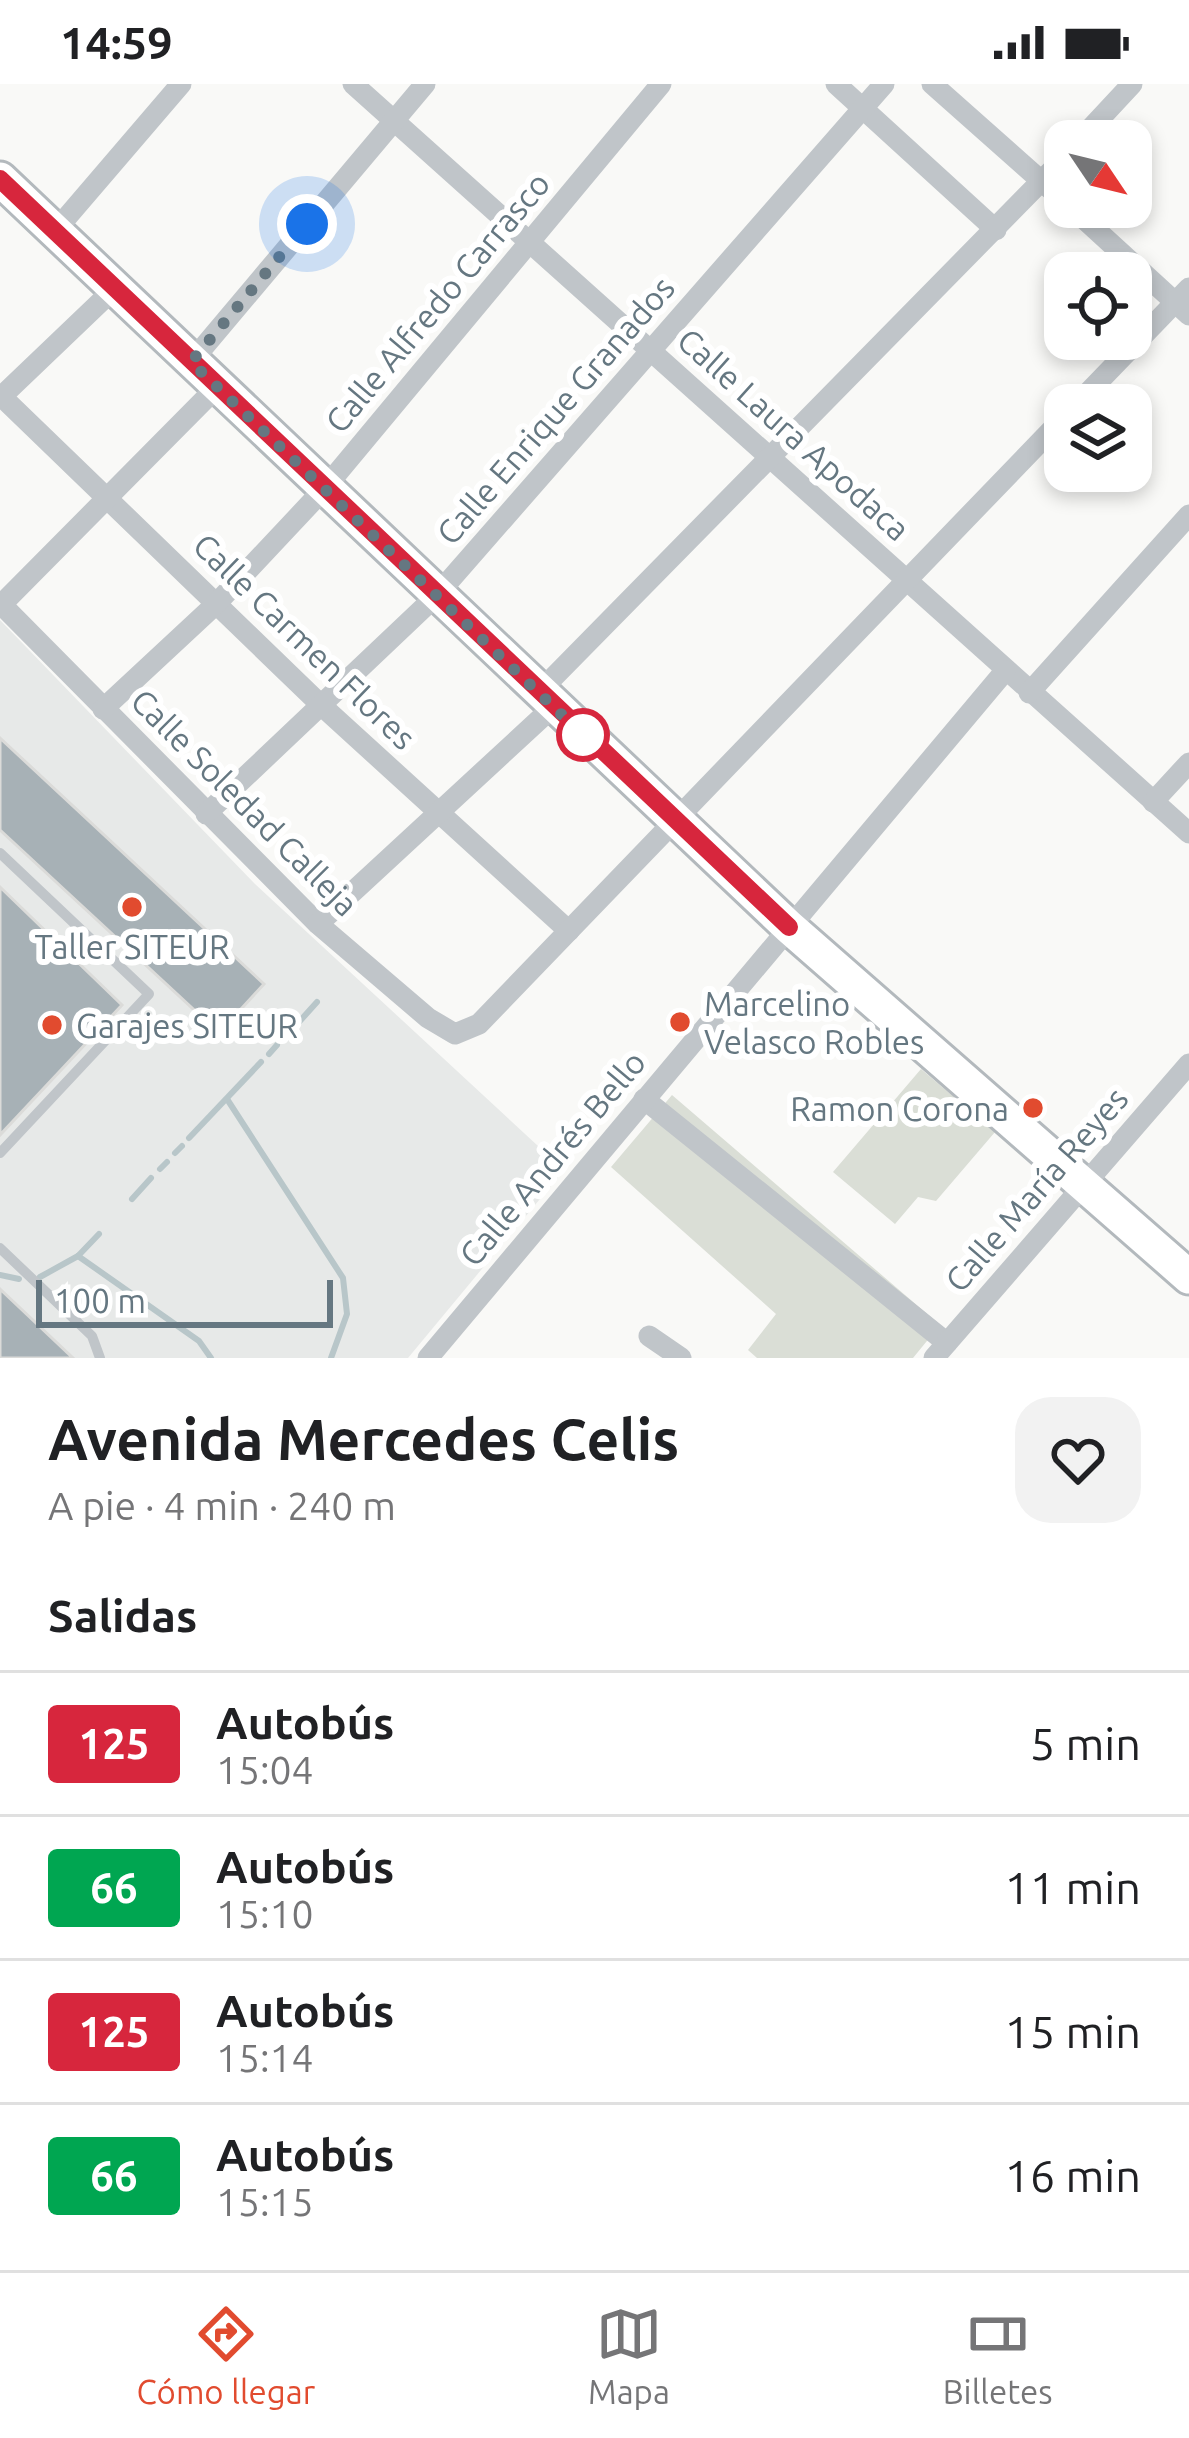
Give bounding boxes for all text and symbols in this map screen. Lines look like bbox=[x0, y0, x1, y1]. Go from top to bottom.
text: 14:59 bbox=[60, 17, 173, 68]
north arrow bbox=[1044, 120, 1152, 228]
map controls bbox=[1044, 120, 1152, 492]
street label: Calle Alfredo Carrasco bbox=[317, 165, 557, 439]
your location bbox=[277, 194, 337, 254]
button: locate bbox=[1044, 252, 1152, 360]
street label: Calle Enrique Granados bbox=[429, 269, 681, 551]
street label: Calle Laura Apodaca bbox=[671, 320, 917, 548]
button: layers bbox=[1044, 384, 1152, 492]
street label: Calle Carmen Flores bbox=[187, 526, 423, 756]
street label: Calle Soledad Calleja bbox=[124, 681, 366, 923]
unlabelled marker bbox=[558, 710, 608, 760]
marker: Taller SITEUR bbox=[119, 894, 145, 920]
place label: Taller SITEUR bbox=[35, 928, 230, 965]
place label: Marcelino Velasco Robles bbox=[704, 985, 924, 1060]
place label: Garajes SITEUR bbox=[76, 1007, 298, 1044]
marker: Marcelino Velasco Robles bbox=[667, 1009, 693, 1035]
marker: Garajes SITEUR bbox=[39, 1012, 65, 1038]
street label: Calle Andrés Bello bbox=[452, 1043, 652, 1273]
street label: Calle María Reyes bbox=[937, 1079, 1135, 1299]
place label: Ramon Corona bbox=[790, 1090, 1009, 1127]
marker: Ramon Corona bbox=[1020, 1095, 1046, 1121]
scale bar bbox=[36, 1274, 333, 1327]
text: 100 m bbox=[54, 1282, 146, 1319]
button: heart bbox=[1015, 1397, 1141, 1523]
text: Avenida Mercedes Celis bbox=[48, 1407, 679, 1471]
text: A pie · 4 min · 240 m bbox=[48, 1484, 396, 1527]
text: Salidas bbox=[48, 1590, 197, 1641]
text: Autobús bbox=[216, 1697, 394, 1748]
text: 5 min bbox=[1030, 1718, 1141, 1769]
text: 125 bbox=[78, 1720, 150, 1767]
text: 15:04 bbox=[216, 1748, 314, 1791]
text: Autobús bbox=[216, 1841, 394, 1892]
text: 11 min bbox=[1004, 1862, 1141, 1913]
text: 66 bbox=[90, 1864, 138, 1911]
text: 15:10 bbox=[216, 1892, 314, 1935]
text: Autobús bbox=[216, 1985, 394, 2036]
text: 15 min bbox=[1004, 2006, 1141, 2057]
text: 125 bbox=[78, 2008, 150, 2055]
text: 15:14 bbox=[216, 2036, 314, 2079]
text: Autobús bbox=[216, 2129, 394, 2180]
text: 16 min bbox=[1004, 2150, 1141, 2201]
text: 66 bbox=[90, 2152, 138, 2199]
text: 15:15 bbox=[216, 2180, 314, 2223]
tab: Cómo llegar bbox=[136, 2301, 315, 2410]
tab: Mapa bbox=[588, 2301, 670, 2410]
tab: Billetes bbox=[943, 2301, 1053, 2410]

